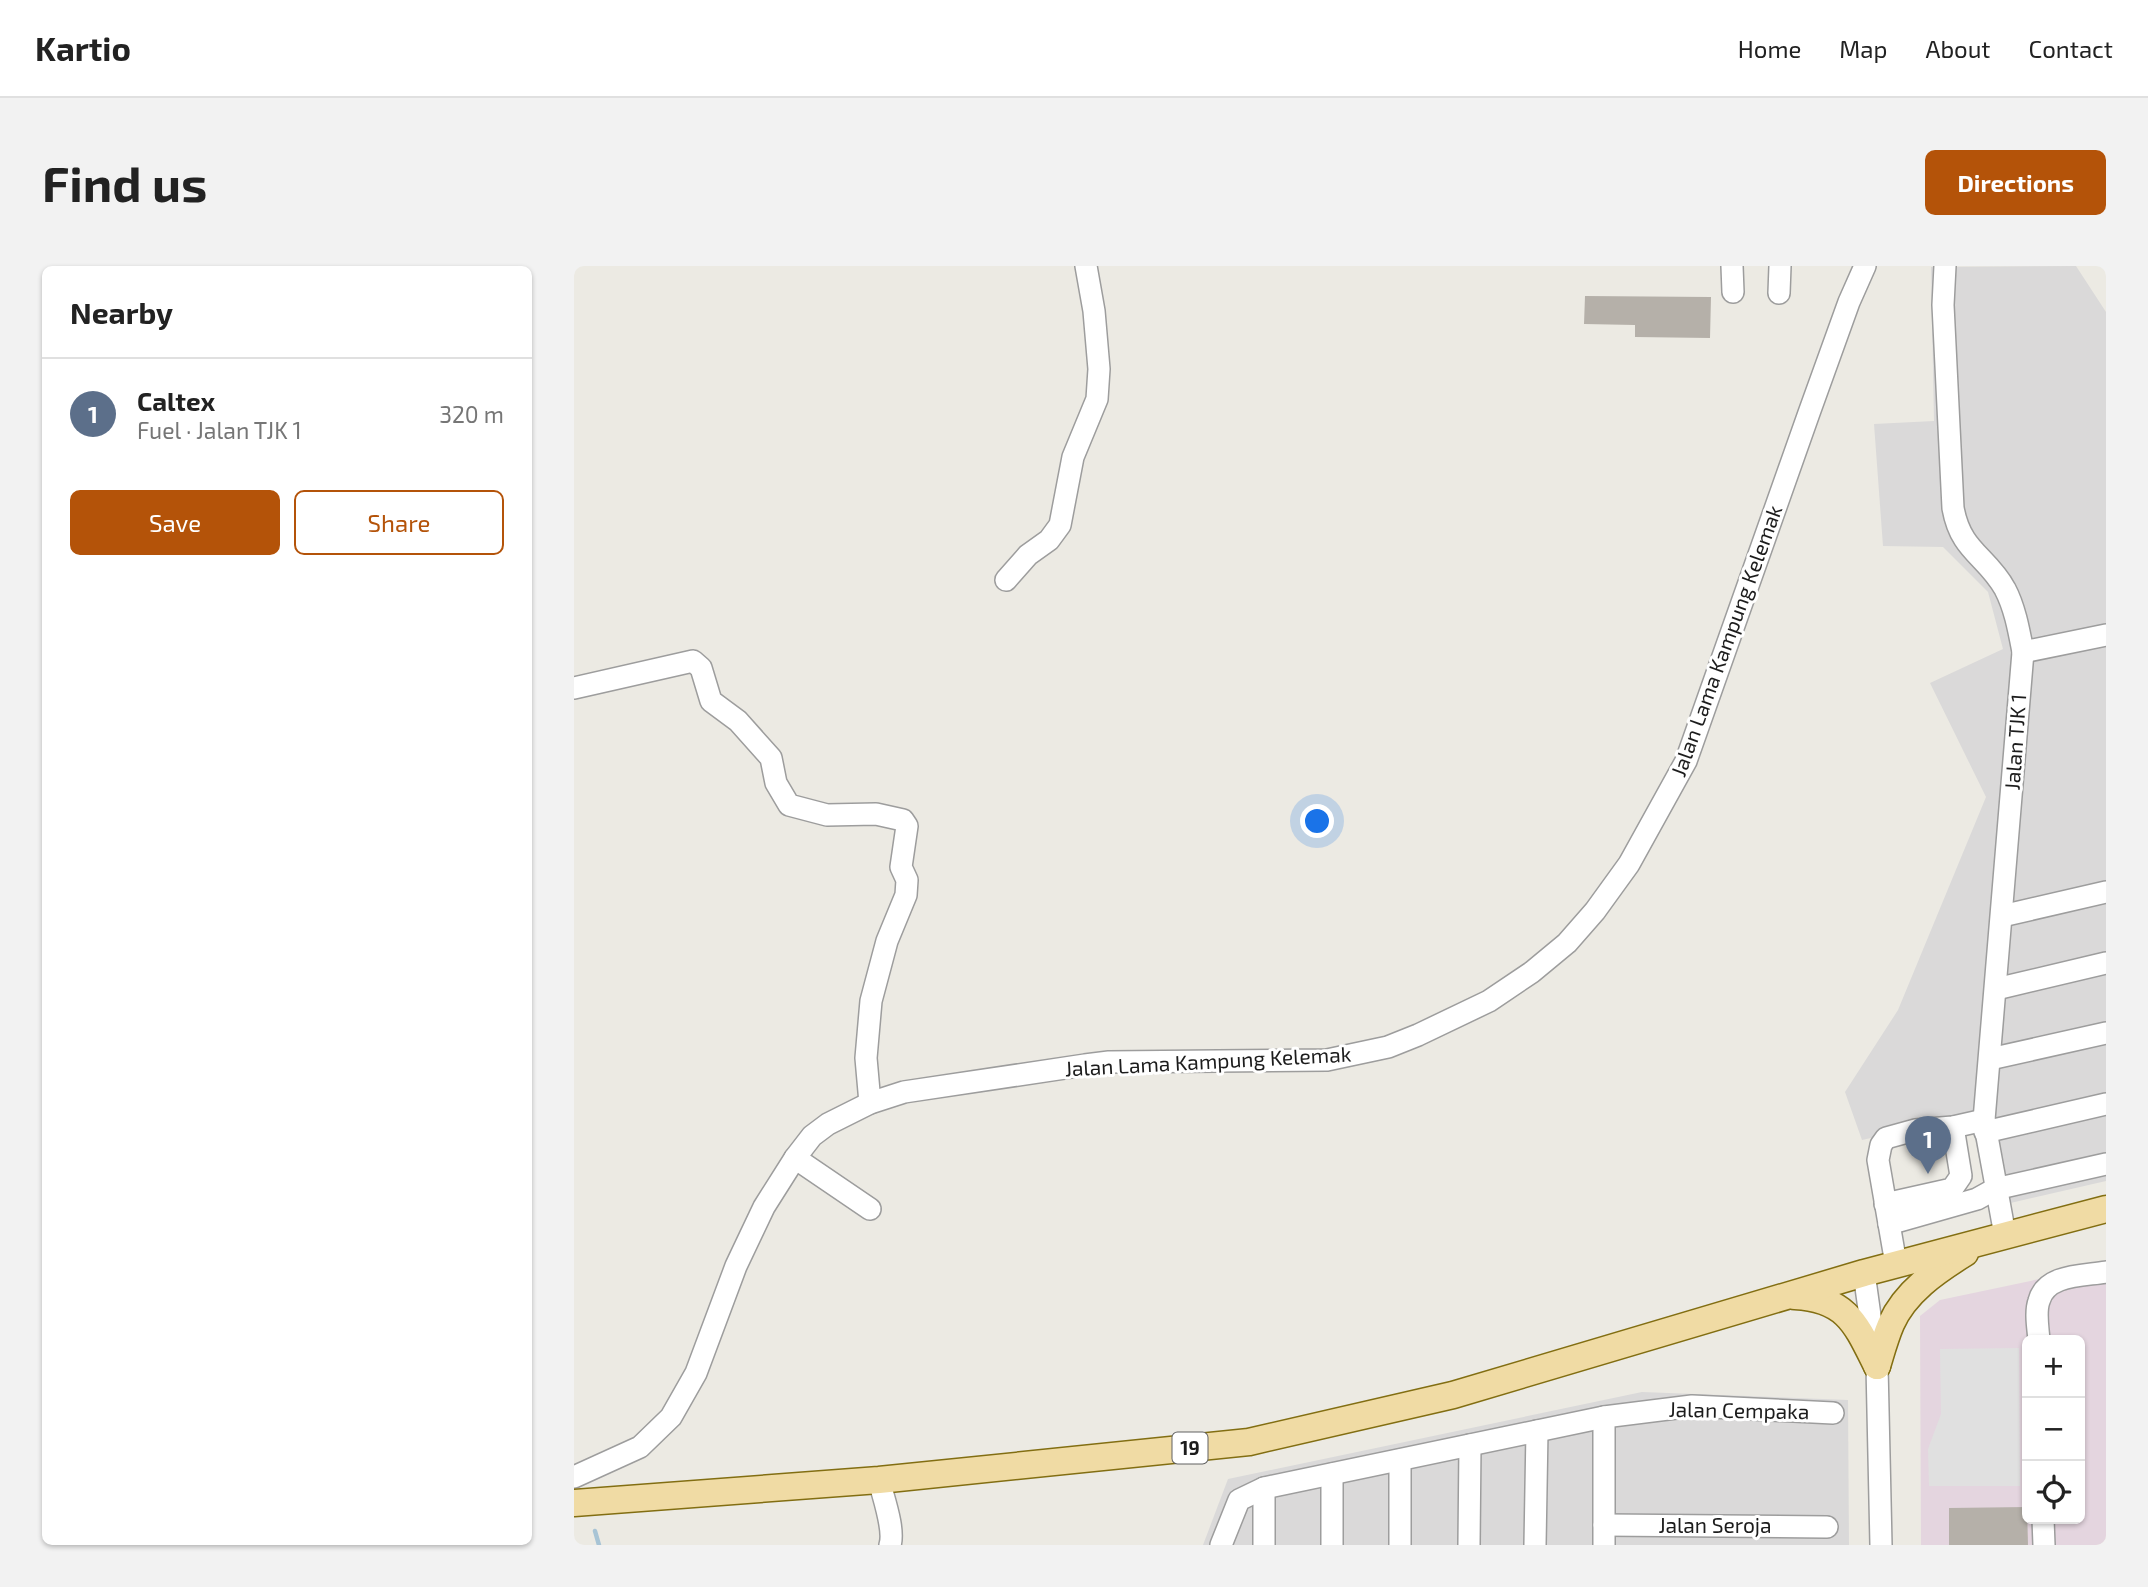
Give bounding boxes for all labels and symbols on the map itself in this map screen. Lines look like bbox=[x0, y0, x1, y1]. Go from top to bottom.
street label: Jalan Lama Kampung Kelemak bbox=[1665, 501, 1787, 780]
street label: Jalan TJK 1 bbox=[1999, 693, 2030, 791]
your location bbox=[1300, 804, 1334, 838]
street label: Jalan Lama Kampung Kelemak bbox=[1064, 1040, 1352, 1080]
pin: 1 bbox=[1905, 1116, 1951, 1174]
street label: Jalan Cempaka bbox=[1668, 1396, 1810, 1423]
road number: 19 bbox=[1172, 1432, 1208, 1464]
street label: Jalan Seroja bbox=[1658, 1512, 1772, 1538]

